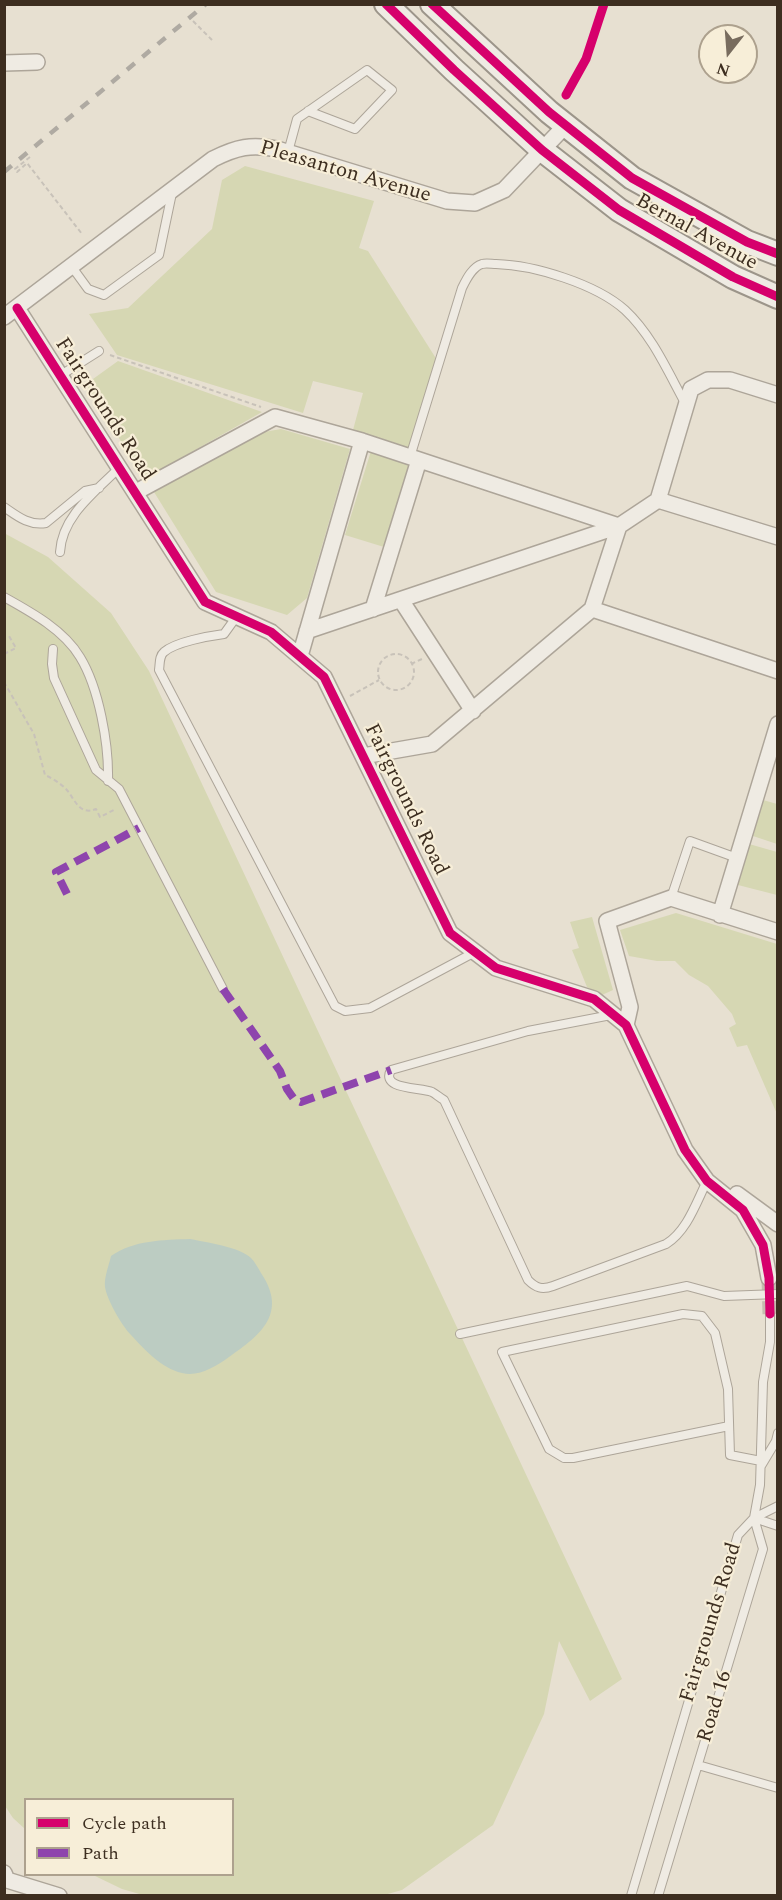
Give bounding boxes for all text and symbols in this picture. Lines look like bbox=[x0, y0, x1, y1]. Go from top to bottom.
north arrow bbox=[698, 24, 758, 84]
text: N bbox=[714, 56, 733, 83]
street label: Pleasanton Avenue bbox=[256, 136, 434, 210]
street label: Bernal Avenue bbox=[631, 189, 761, 277]
street label: Fairgrounds Road bbox=[48, 334, 160, 486]
street label: Fairgrounds Road bbox=[357, 720, 453, 880]
street label: Fairgrounds Road bbox=[676, 1540, 748, 1706]
street label: Road 16 bbox=[693, 1668, 739, 1746]
legend bbox=[24, 1798, 234, 1876]
text: Cycle path bbox=[82, 1810, 167, 1837]
text: Path bbox=[82, 1840, 119, 1867]

